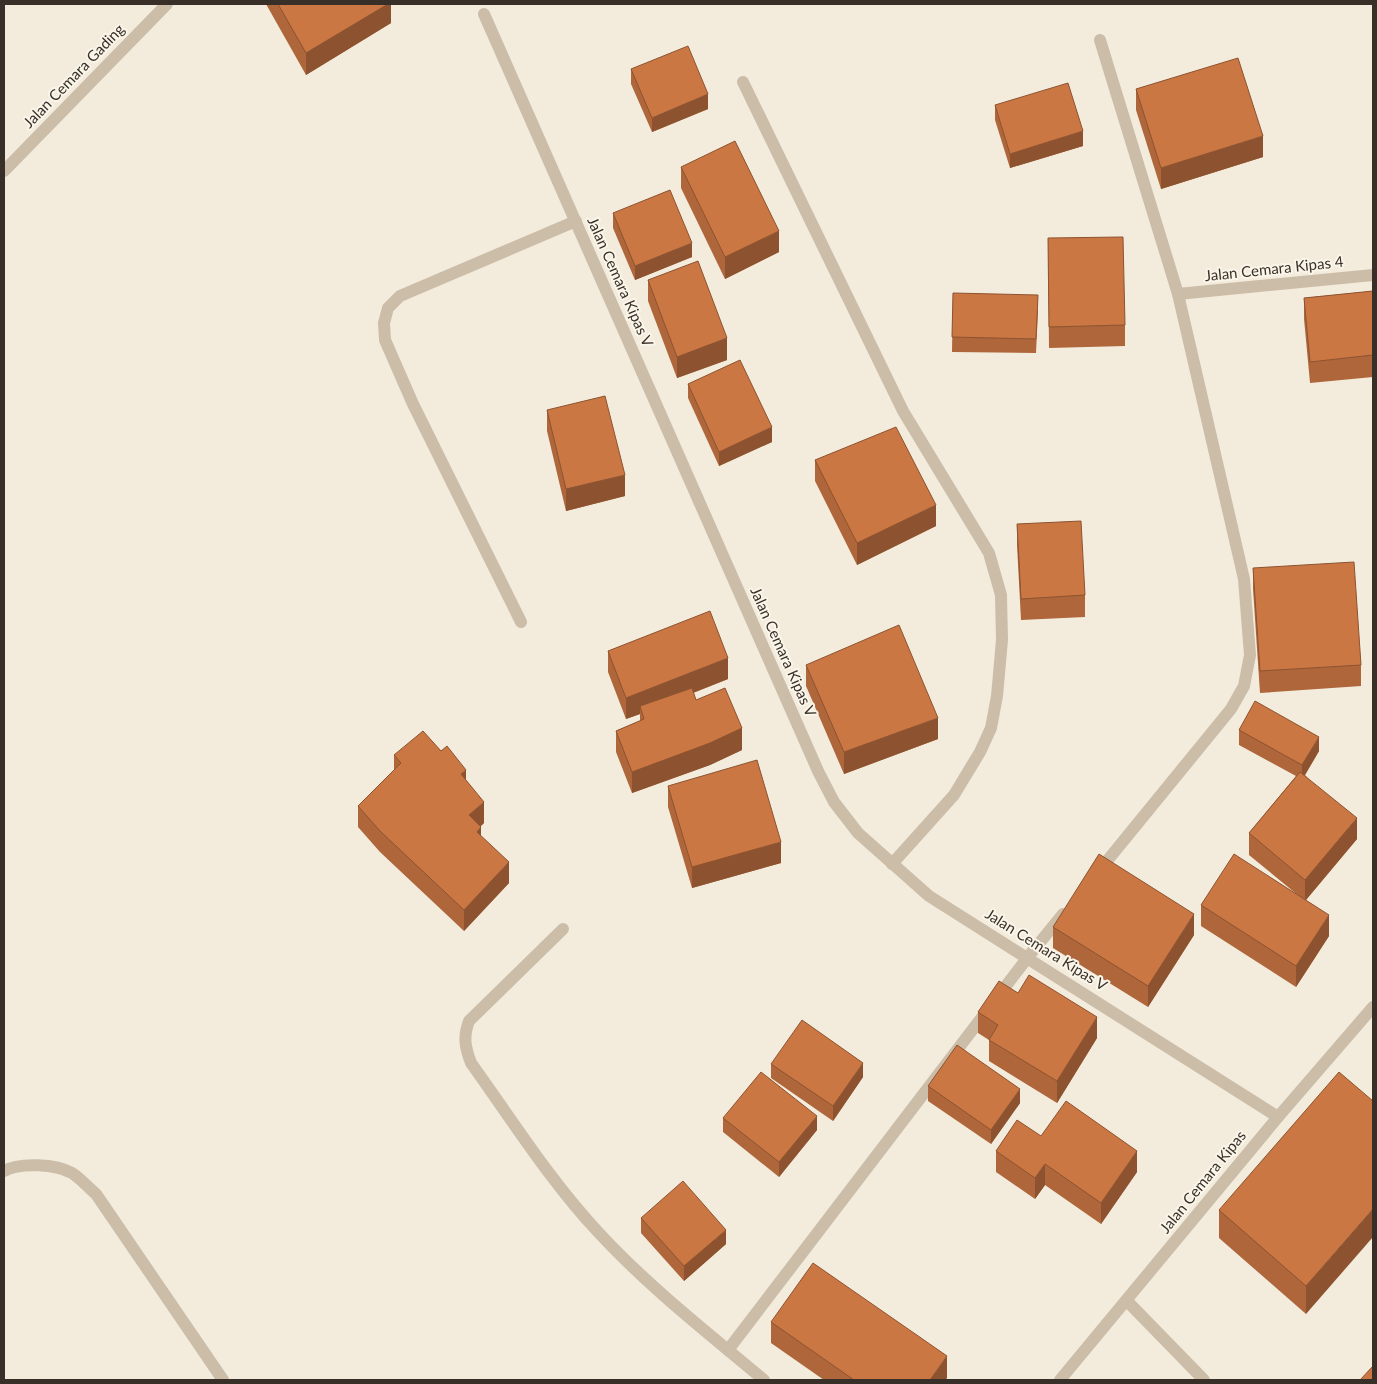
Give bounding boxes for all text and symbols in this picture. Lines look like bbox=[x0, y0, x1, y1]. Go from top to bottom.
street label: Jalan Cemara Gading bbox=[19, 19, 128, 131]
street label: Jalan Cemara Kipas V bbox=[584, 214, 658, 350]
street label: Jalan Cemara Kipas 4 bbox=[1204, 252, 1344, 284]
street label: Jalan Cemara Kipas V bbox=[747, 584, 821, 720]
street label: Jalan Cemara Kipas V bbox=[982, 904, 1111, 994]
street label: Jalan Cemara Kipas bbox=[1155, 1126, 1249, 1236]

